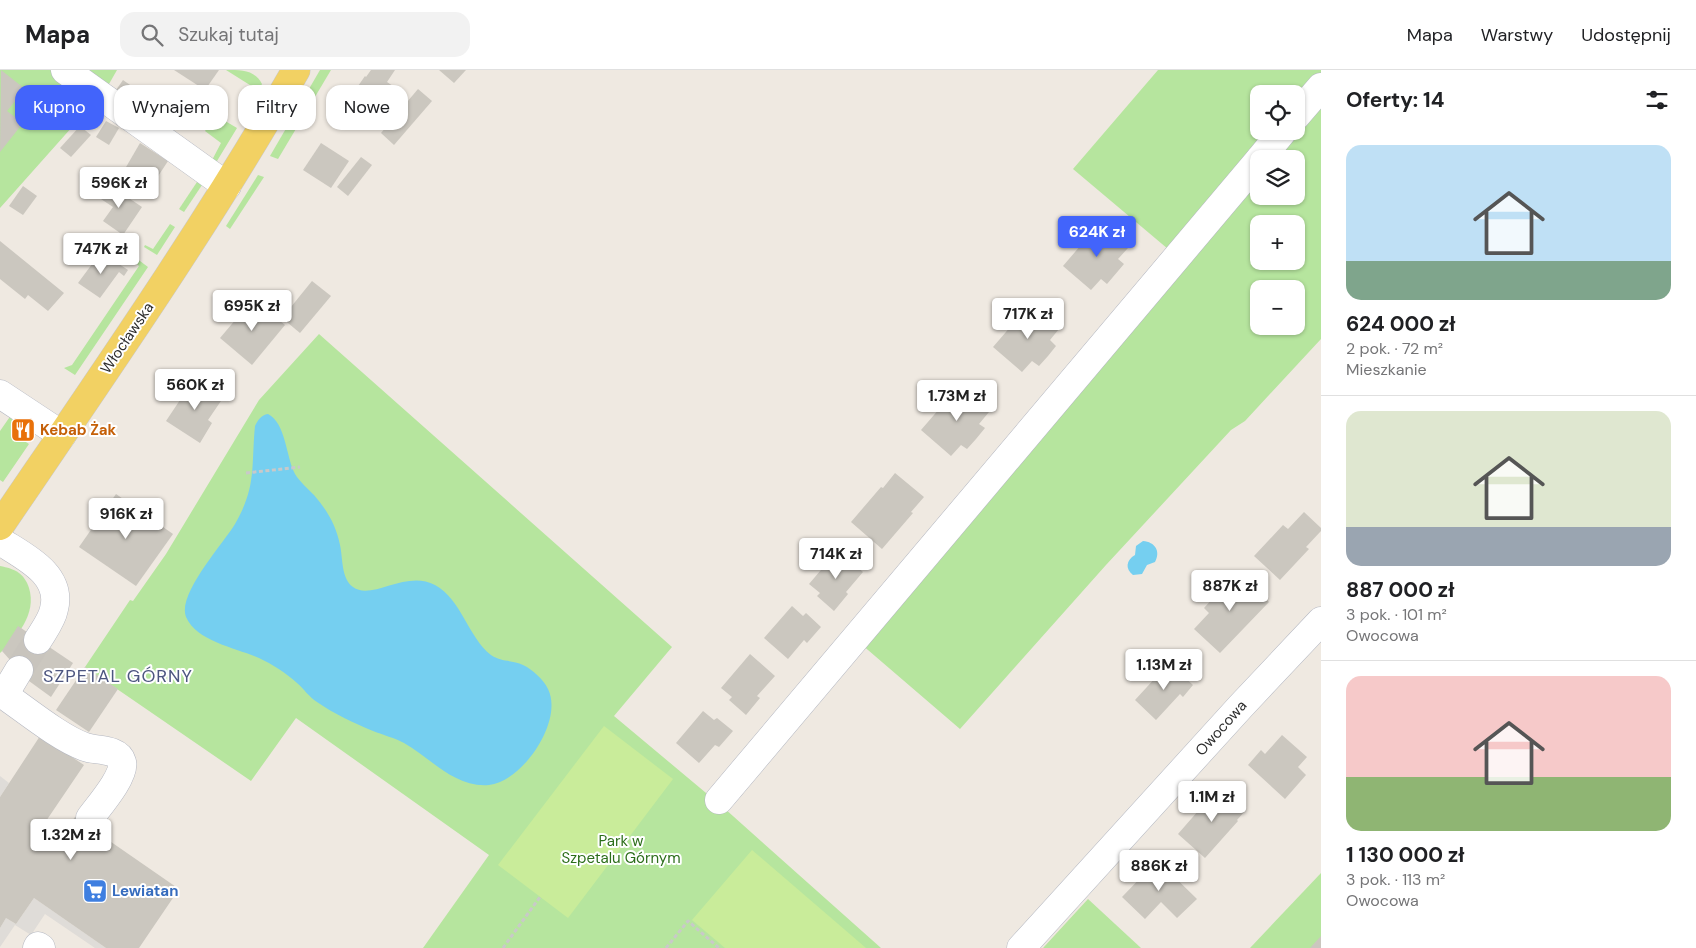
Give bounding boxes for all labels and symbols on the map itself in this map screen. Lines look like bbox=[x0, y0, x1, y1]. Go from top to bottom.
pin: 596K zł bbox=[73, 166, 165, 209]
pin: 624K zł bbox=[1051, 216, 1143, 258]
pin: 747K zł bbox=[55, 232, 147, 275]
pin: 695K zł bbox=[206, 290, 298, 332]
street label: Włocławska bbox=[96, 298, 158, 378]
pin: 717K zł bbox=[982, 298, 1074, 340]
pin: 560K zł bbox=[149, 368, 241, 411]
pin: 1.73M zł bbox=[905, 380, 1009, 422]
restaurant icon: Kebab Żak bbox=[10, 417, 36, 443]
place label: Kebab Żak bbox=[40, 420, 117, 440]
pin: 916K zł bbox=[80, 498, 172, 540]
pin: 714K zł bbox=[790, 538, 882, 580]
pin: 887K zł bbox=[1184, 570, 1276, 612]
pin: 1.13M zł bbox=[1112, 648, 1216, 691]
district label: SZPETAL GÓRNY bbox=[43, 664, 193, 688]
street label: Owocowa bbox=[1191, 696, 1251, 760]
pin: 1.1M zł bbox=[1166, 780, 1258, 823]
pin: 1.32M zł bbox=[19, 818, 123, 861]
park label: Park w Szpetalu Górnym bbox=[561, 831, 681, 868]
pin: 886K zł bbox=[1113, 850, 1205, 892]
supermarket icon: Lewiatan bbox=[82, 878, 108, 904]
place label: Lewiatan bbox=[112, 881, 178, 901]

